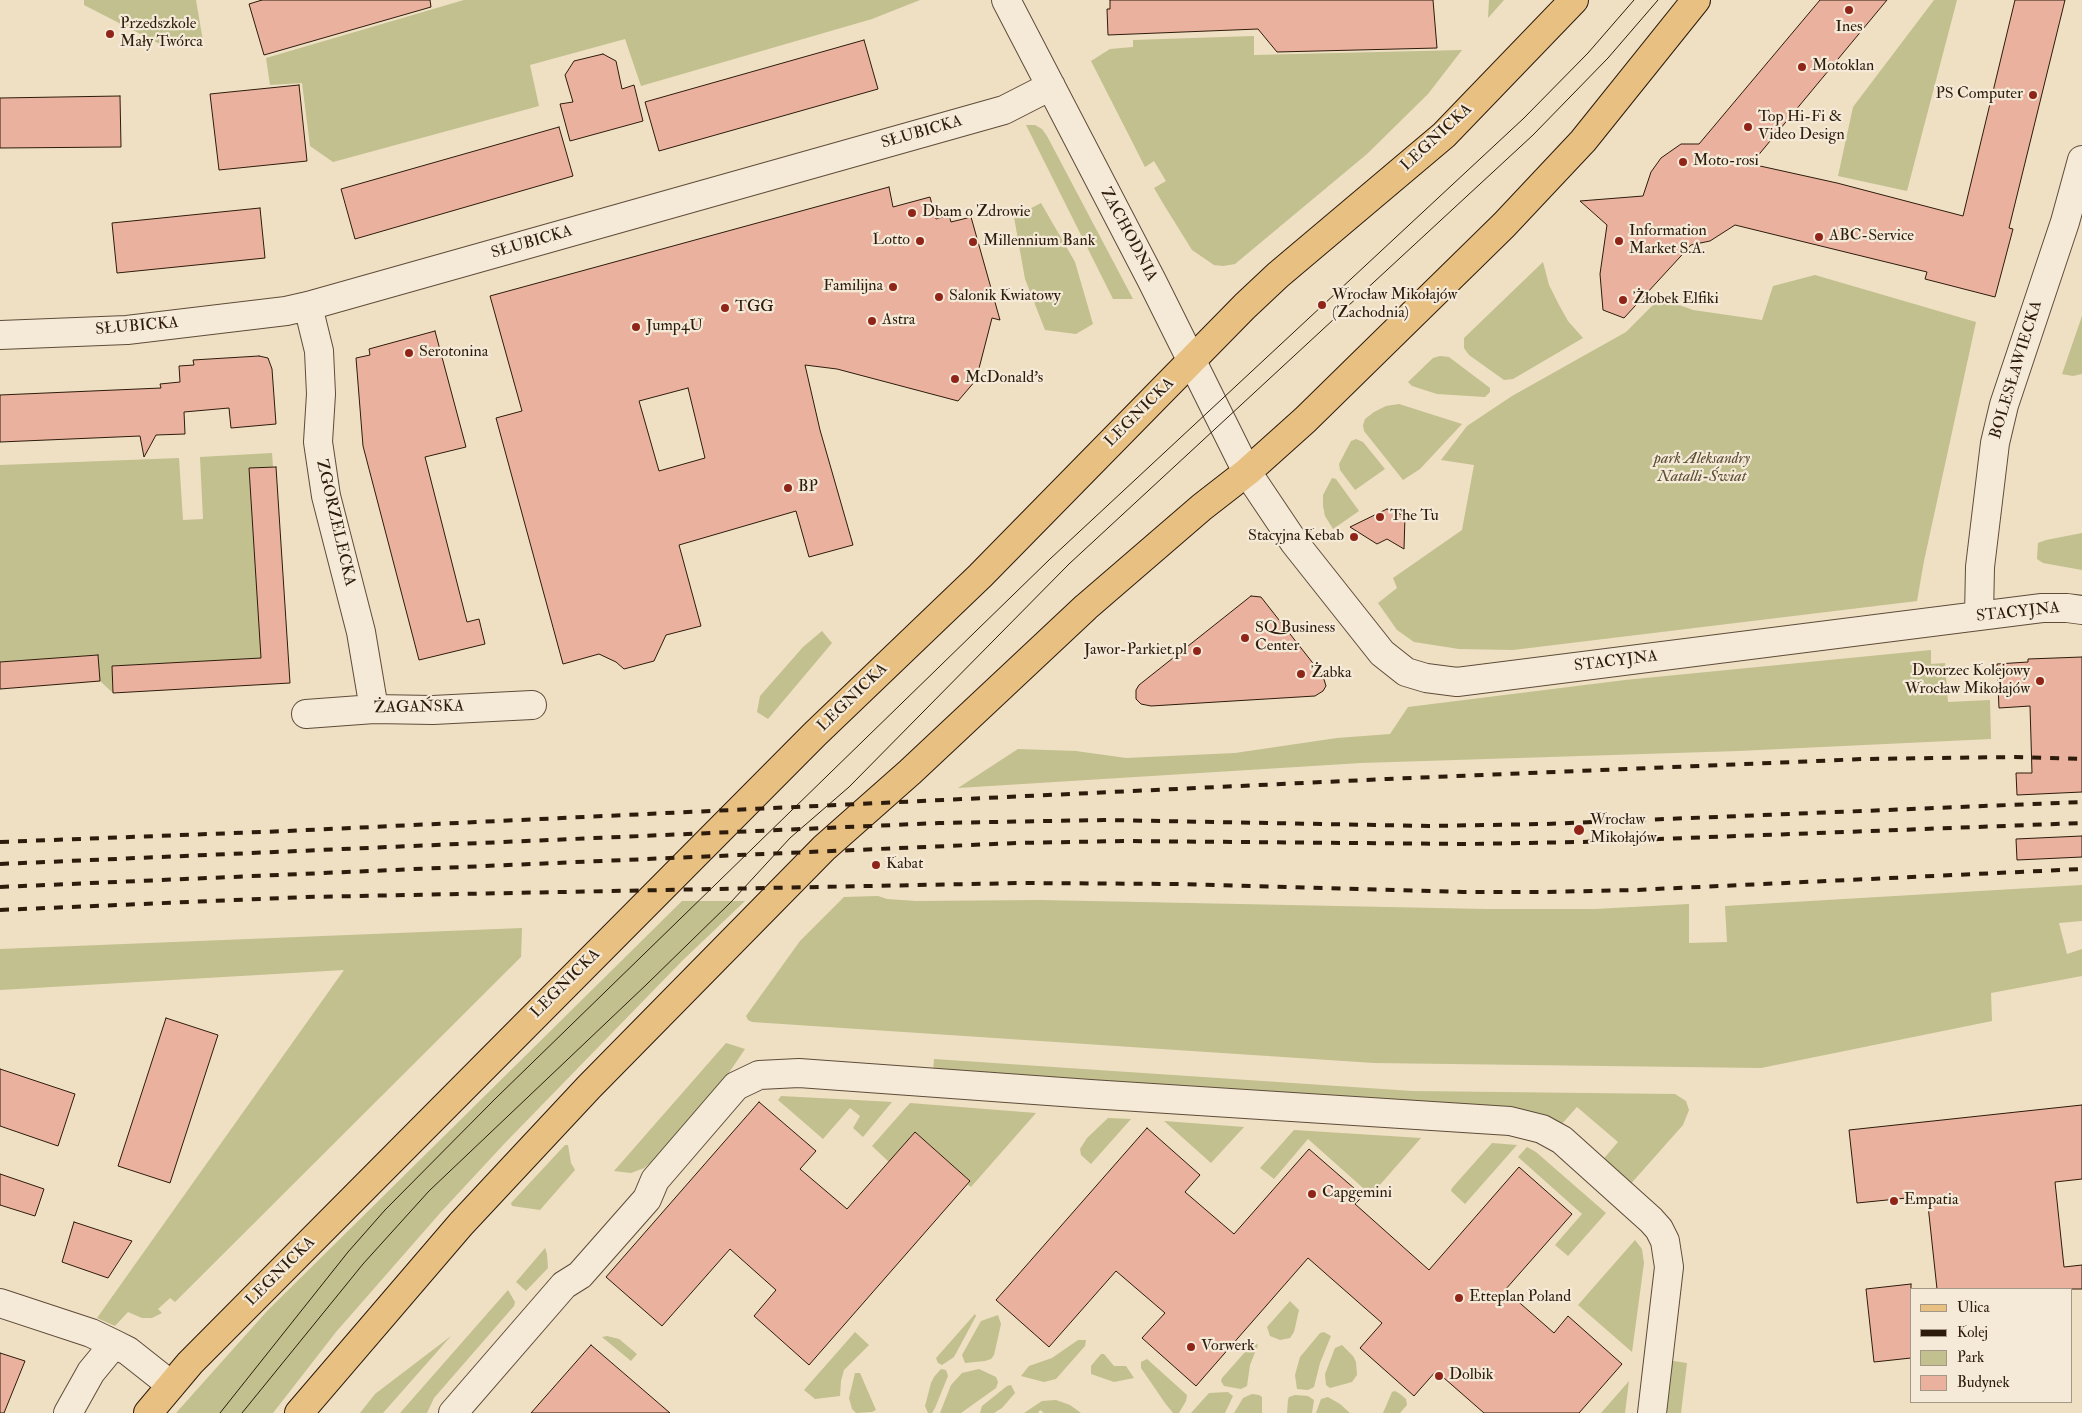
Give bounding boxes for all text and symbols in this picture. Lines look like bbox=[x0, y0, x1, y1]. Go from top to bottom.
marker: Ines bbox=[1843, 4, 1855, 16]
place label: Przedszkole Mały Twórca bbox=[120, 15, 203, 53]
place label: Ines bbox=[1836, 18, 1862, 38]
marker: Przedszkole Mały Twórca bbox=[104, 28, 116, 40]
place label: Motoklan bbox=[1812, 57, 1874, 77]
marker: Motoklan bbox=[1796, 61, 1808, 73]
place label: PS Computer bbox=[1935, 85, 2023, 105]
marker: PS Computer bbox=[2027, 89, 2039, 101]
street label: LEGNICKA bbox=[1397, 100, 1477, 176]
place label: Top Hi-Fi & Video Design bbox=[1758, 108, 1845, 146]
street label: SŁUBICKA bbox=[879, 112, 965, 154]
marker: Top Hi-Fi & Video Design bbox=[1742, 121, 1754, 133]
place label: Moto-rosi bbox=[1693, 152, 1759, 172]
marker: Moto-rosi bbox=[1677, 156, 1689, 168]
street label: ZACHODNIA bbox=[1095, 185, 1161, 285]
place label: Dbam o Zdrowie bbox=[922, 203, 1030, 223]
marker: Dbam o Zdrowie bbox=[906, 207, 918, 219]
street label: SŁUBICKA bbox=[489, 222, 575, 264]
place label: Information Market S.A. bbox=[1629, 222, 1707, 260]
place label: ABC-Service bbox=[1829, 227, 1914, 247]
place label: Lotto bbox=[873, 231, 910, 251]
marker: ABC-Service bbox=[1813, 231, 1825, 243]
place label: Millennium Bank bbox=[983, 232, 1095, 252]
marker: Lotto bbox=[914, 235, 926, 247]
marker: Information Market S.A. bbox=[1613, 235, 1625, 247]
marker: Millennium Bank bbox=[967, 236, 979, 248]
place label: Familijna bbox=[823, 277, 883, 297]
marker: Familijna bbox=[887, 281, 899, 293]
place label: Wrocław Mikołajów (Zachodnia) bbox=[1332, 286, 1457, 324]
place label: Salonik Kwiatowy bbox=[949, 287, 1061, 307]
place label: Żłobek Elfiki bbox=[1633, 290, 1719, 310]
marker: Salonik Kwiatowy bbox=[933, 291, 945, 303]
marker: Żłobek Elfiki bbox=[1617, 294, 1629, 306]
place label: TGG bbox=[735, 298, 774, 318]
street label: BOLESŁAWIECKA bbox=[1987, 298, 2047, 442]
marker: Wrocław Mikołajów (Zachodnia) bbox=[1316, 299, 1328, 311]
marker: TGG bbox=[719, 302, 731, 314]
place label: Astra bbox=[882, 311, 915, 331]
street label: SŁUBICKA bbox=[95, 314, 179, 340]
marker: Astra bbox=[866, 315, 878, 327]
place label: Jump4U bbox=[646, 317, 703, 337]
marker: Jump4U bbox=[630, 321, 642, 333]
place label: Serotonina bbox=[419, 343, 488, 363]
marker: Serotonina bbox=[403, 347, 415, 359]
place label: McDonald's bbox=[965, 369, 1043, 389]
marker: McDonald's bbox=[949, 373, 961, 385]
street label: LEGNICKA bbox=[1101, 374, 1179, 452]
park label: park Aleksandry Natalli-Świat bbox=[1654, 450, 1750, 488]
street label: ZGORZELECKA bbox=[311, 458, 359, 588]
place label: BP bbox=[798, 478, 818, 498]
marker: BP bbox=[782, 482, 794, 494]
place label: The Tu bbox=[1390, 507, 1439, 527]
marker: The Tu bbox=[1374, 511, 1386, 523]
place label: Stacyjna Kebab bbox=[1248, 527, 1344, 547]
marker: Stacyjna Kebab bbox=[1348, 531, 1360, 543]
street label: STACYJNA bbox=[1975, 599, 2061, 627]
place label: SQ Business Center bbox=[1255, 619, 1335, 657]
marker: SQ Business Center bbox=[1239, 632, 1251, 644]
place label: Jawor-Parkiet.pl bbox=[1084, 641, 1187, 661]
marker: Jawor-Parkiet.pl bbox=[1191, 645, 1203, 657]
street label: STACYJNA bbox=[1573, 647, 1659, 677]
street label: LEGNICKA bbox=[814, 660, 892, 736]
place label: Dworzec Kolejowy Wrocław Mikołajów bbox=[1905, 662, 2030, 700]
place label: Żabka bbox=[1311, 664, 1351, 684]
marker: Żabka bbox=[1295, 668, 1307, 680]
marker: Dworzec Kolejowy Wrocław Mikołajów bbox=[2034, 675, 2046, 687]
street label: ŻAGAŃSKA bbox=[374, 698, 464, 718]
place label: Wrocław Mikołajów bbox=[1590, 811, 1657, 849]
marker: Wrocław Mikołajów bbox=[1572, 823, 1586, 837]
place label: Kabat bbox=[886, 855, 923, 875]
marker: Kabat bbox=[870, 859, 882, 871]
street label: LEGNICKA bbox=[527, 945, 605, 1023]
place label: Capgemini bbox=[1322, 1184, 1392, 1204]
marker: Capgemini bbox=[1306, 1188, 1318, 1200]
place label: Empatia bbox=[1904, 1191, 1959, 1211]
marker: Empatia bbox=[1888, 1195, 1900, 1207]
street label: LEGNICKA bbox=[242, 1233, 320, 1311]
place label: Etteplan Poland bbox=[1469, 1288, 1571, 1308]
legend bbox=[1910, 1288, 2072, 1403]
marker: Etteplan Poland bbox=[1453, 1292, 1465, 1304]
text: Ulica bbox=[1957, 1298, 1990, 1317]
text: Kolej bbox=[1957, 1323, 1988, 1342]
place label: Vorwerk bbox=[1201, 1337, 1255, 1357]
marker: Vorwerk bbox=[1185, 1341, 1197, 1353]
text: Park bbox=[1957, 1348, 1984, 1367]
place label: Dolbik bbox=[1449, 1366, 1493, 1386]
marker: Dolbik bbox=[1433, 1370, 1445, 1382]
text: Budynek bbox=[1957, 1373, 2010, 1392]

